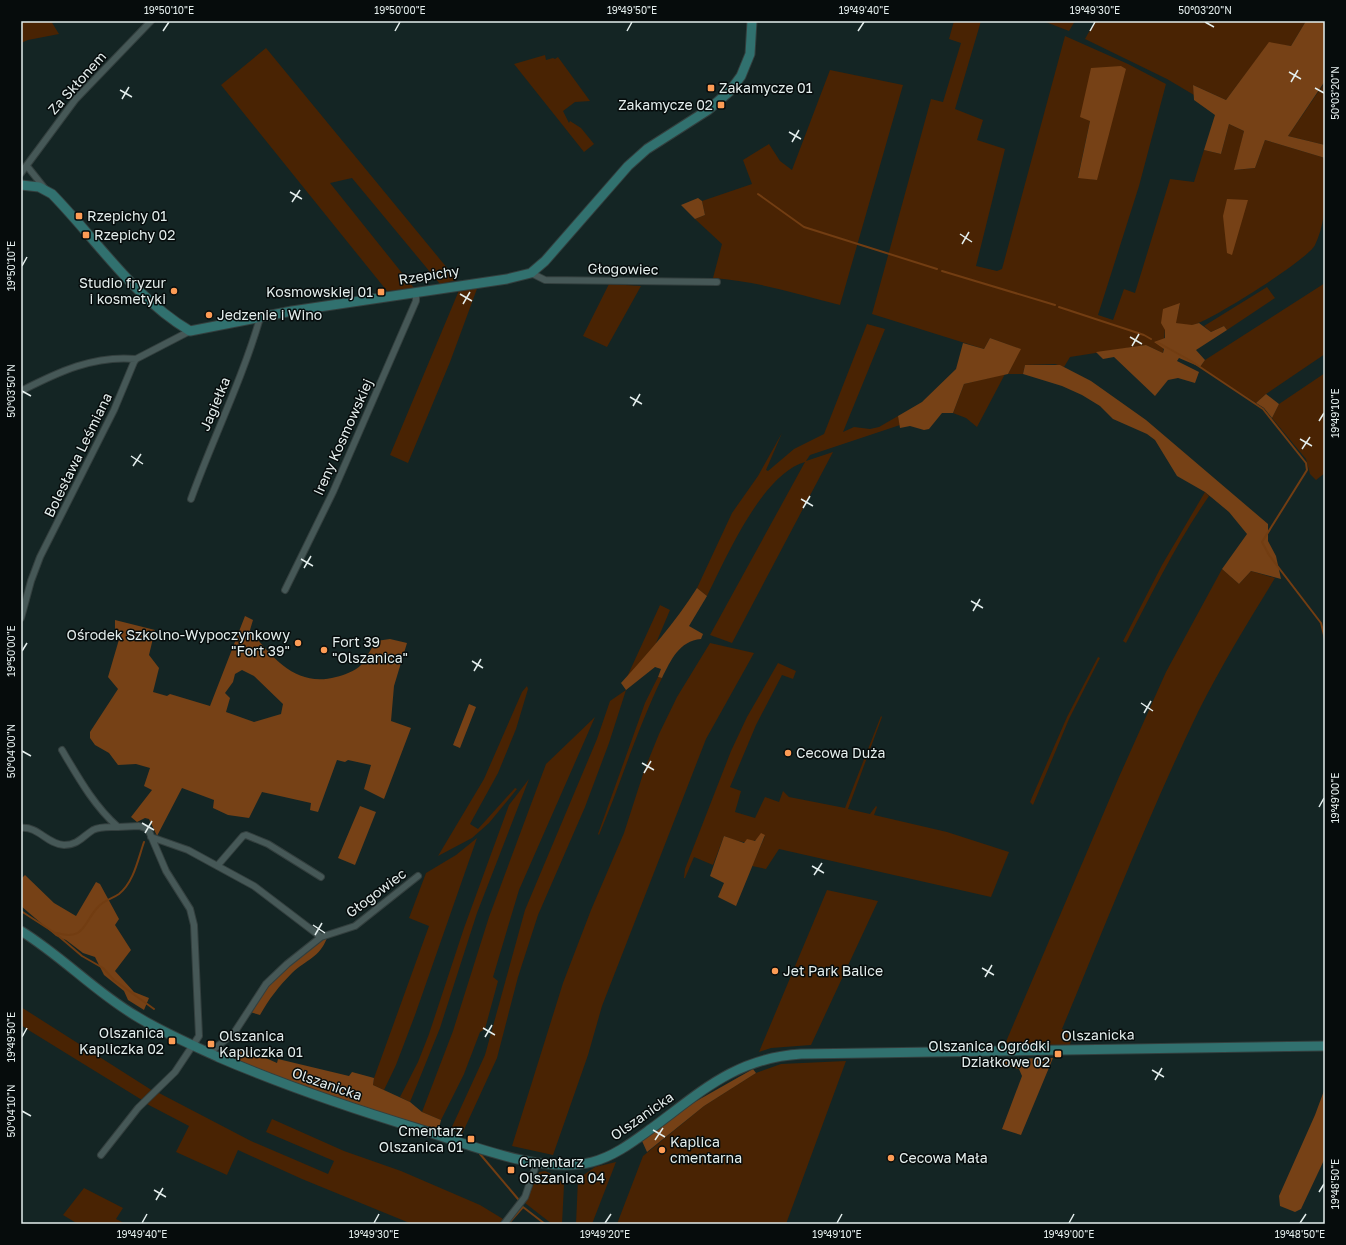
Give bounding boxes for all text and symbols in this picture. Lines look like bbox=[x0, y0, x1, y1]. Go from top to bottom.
text: 19°50'10"E bbox=[144, 4, 194, 16]
text: 19°50'00"E bbox=[374, 4, 426, 16]
text: 19°49'50"E bbox=[607, 4, 657, 16]
text: 19°49'40"E bbox=[839, 4, 889, 16]
text: 19°49'30"E bbox=[1070, 4, 1120, 16]
text: 50°03'20"N bbox=[1178, 4, 1232, 16]
street label: Za Skłonem bbox=[44, 48, 109, 118]
text: 50°03'20"N bbox=[1329, 66, 1341, 120]
place label: Zakamycze 01 bbox=[719, 79, 813, 96]
marker: Zakamycze 01 bbox=[706, 83, 716, 93]
place label: Zakamycze 02 bbox=[618, 96, 713, 113]
marker: Zakamycze 02 bbox=[716, 100, 726, 110]
place label: Rzepichy 01 bbox=[87, 207, 167, 224]
marker: Rzepichy 01 bbox=[74, 211, 84, 221]
place label: Rzepichy 02 bbox=[94, 226, 175, 243]
marker: Rzepichy 02 bbox=[81, 230, 91, 240]
text: 19°50'10"E bbox=[5, 241, 17, 291]
street label: Głogowiec bbox=[587, 259, 659, 278]
street label: Rzepichy bbox=[397, 261, 461, 288]
place label: Studio fryzur i kosmetyki bbox=[79, 274, 167, 307]
place label: Kosmowskiej 01 bbox=[266, 283, 373, 300]
marker: Studio fryzur i kosmetyki bbox=[169, 286, 179, 296]
marker: Kosmowskiej 01 bbox=[376, 287, 386, 297]
place label: Jedzenie i Wino bbox=[217, 306, 322, 323]
marker: Jedzenie i Wino bbox=[204, 310, 214, 320]
text: 50°03'50"N bbox=[5, 364, 17, 418]
street label: Jagiełka bbox=[196, 374, 233, 433]
street label: Ireny Kosmowskiej bbox=[309, 376, 376, 498]
text: 19°49'10"E bbox=[1329, 388, 1341, 438]
street label: Bolesława Leśmiana bbox=[40, 390, 115, 520]
text: 19°50'00"E bbox=[5, 625, 17, 677]
place label: Ośrodek Szkolno-Wypoczynkowy "Fort 39" bbox=[67, 626, 290, 659]
place label: Fort 39 "Olszanica" bbox=[332, 633, 408, 666]
marker: Ośrodek Szkolno-Wypoczynkowy "Fort 39" bbox=[293, 638, 303, 648]
marker: Fort 39 "Olszanica" bbox=[319, 645, 329, 655]
text: 50°04'00"N bbox=[5, 724, 17, 778]
place label: Cecowa Duża bbox=[796, 744, 885, 761]
marker: Cecowa Duża bbox=[783, 748, 793, 758]
text: 19°49'00"E bbox=[1329, 773, 1341, 823]
street label: Głogowiec bbox=[342, 864, 409, 921]
place label: Jet Park Balice bbox=[783, 962, 883, 979]
marker: Jet Park Balice bbox=[770, 966, 780, 976]
text: 19°49'50"E bbox=[5, 1012, 17, 1062]
place label: Olszanica Kapliczka 02 bbox=[79, 1024, 164, 1057]
street label: Olszanicka bbox=[1061, 1025, 1135, 1044]
place label: Olszanica Kapliczka 01 bbox=[219, 1027, 303, 1060]
marker: Olszanica Kapliczka 02 bbox=[167, 1036, 177, 1046]
place label: Olszanica Ogródki Działkowe 02 bbox=[928, 1037, 1050, 1070]
marker: Olszanica Kapliczka 01 bbox=[206, 1039, 216, 1049]
marker: Olszanica Ogródki Działkowe 02 bbox=[1053, 1049, 1063, 1059]
street label: Olszanicka bbox=[290, 1064, 364, 1103]
text: 50°04'10"N bbox=[5, 1085, 17, 1137]
street label: Olszanicka bbox=[607, 1088, 676, 1143]
place label: Cmentarz Olszanica 01 bbox=[379, 1122, 463, 1155]
place label: Kaplica cmentarna bbox=[670, 1133, 742, 1166]
marker: Cmentarz Olszanica 01 bbox=[466, 1134, 476, 1144]
marker: Kaplica cmentarna bbox=[657, 1145, 667, 1155]
place label: Cecowa Mała bbox=[899, 1149, 988, 1166]
place label: Cmentarz Olszanica 04 bbox=[519, 1153, 605, 1186]
marker: Cecowa Mała bbox=[886, 1153, 896, 1163]
text: 19°48'50"E bbox=[1329, 1159, 1341, 1209]
marker: Cmentarz Olszanica 04 bbox=[506, 1165, 516, 1175]
text: 19°49'40"E bbox=[117, 1228, 167, 1240]
text: 19°49'30"E bbox=[349, 1228, 399, 1240]
text: 19°49'20"E bbox=[580, 1228, 630, 1240]
text: 19°49'10"E bbox=[812, 1228, 862, 1240]
text: 19°49'00"E bbox=[1044, 1228, 1094, 1240]
text: 19°48'50"E bbox=[1275, 1228, 1325, 1240]

